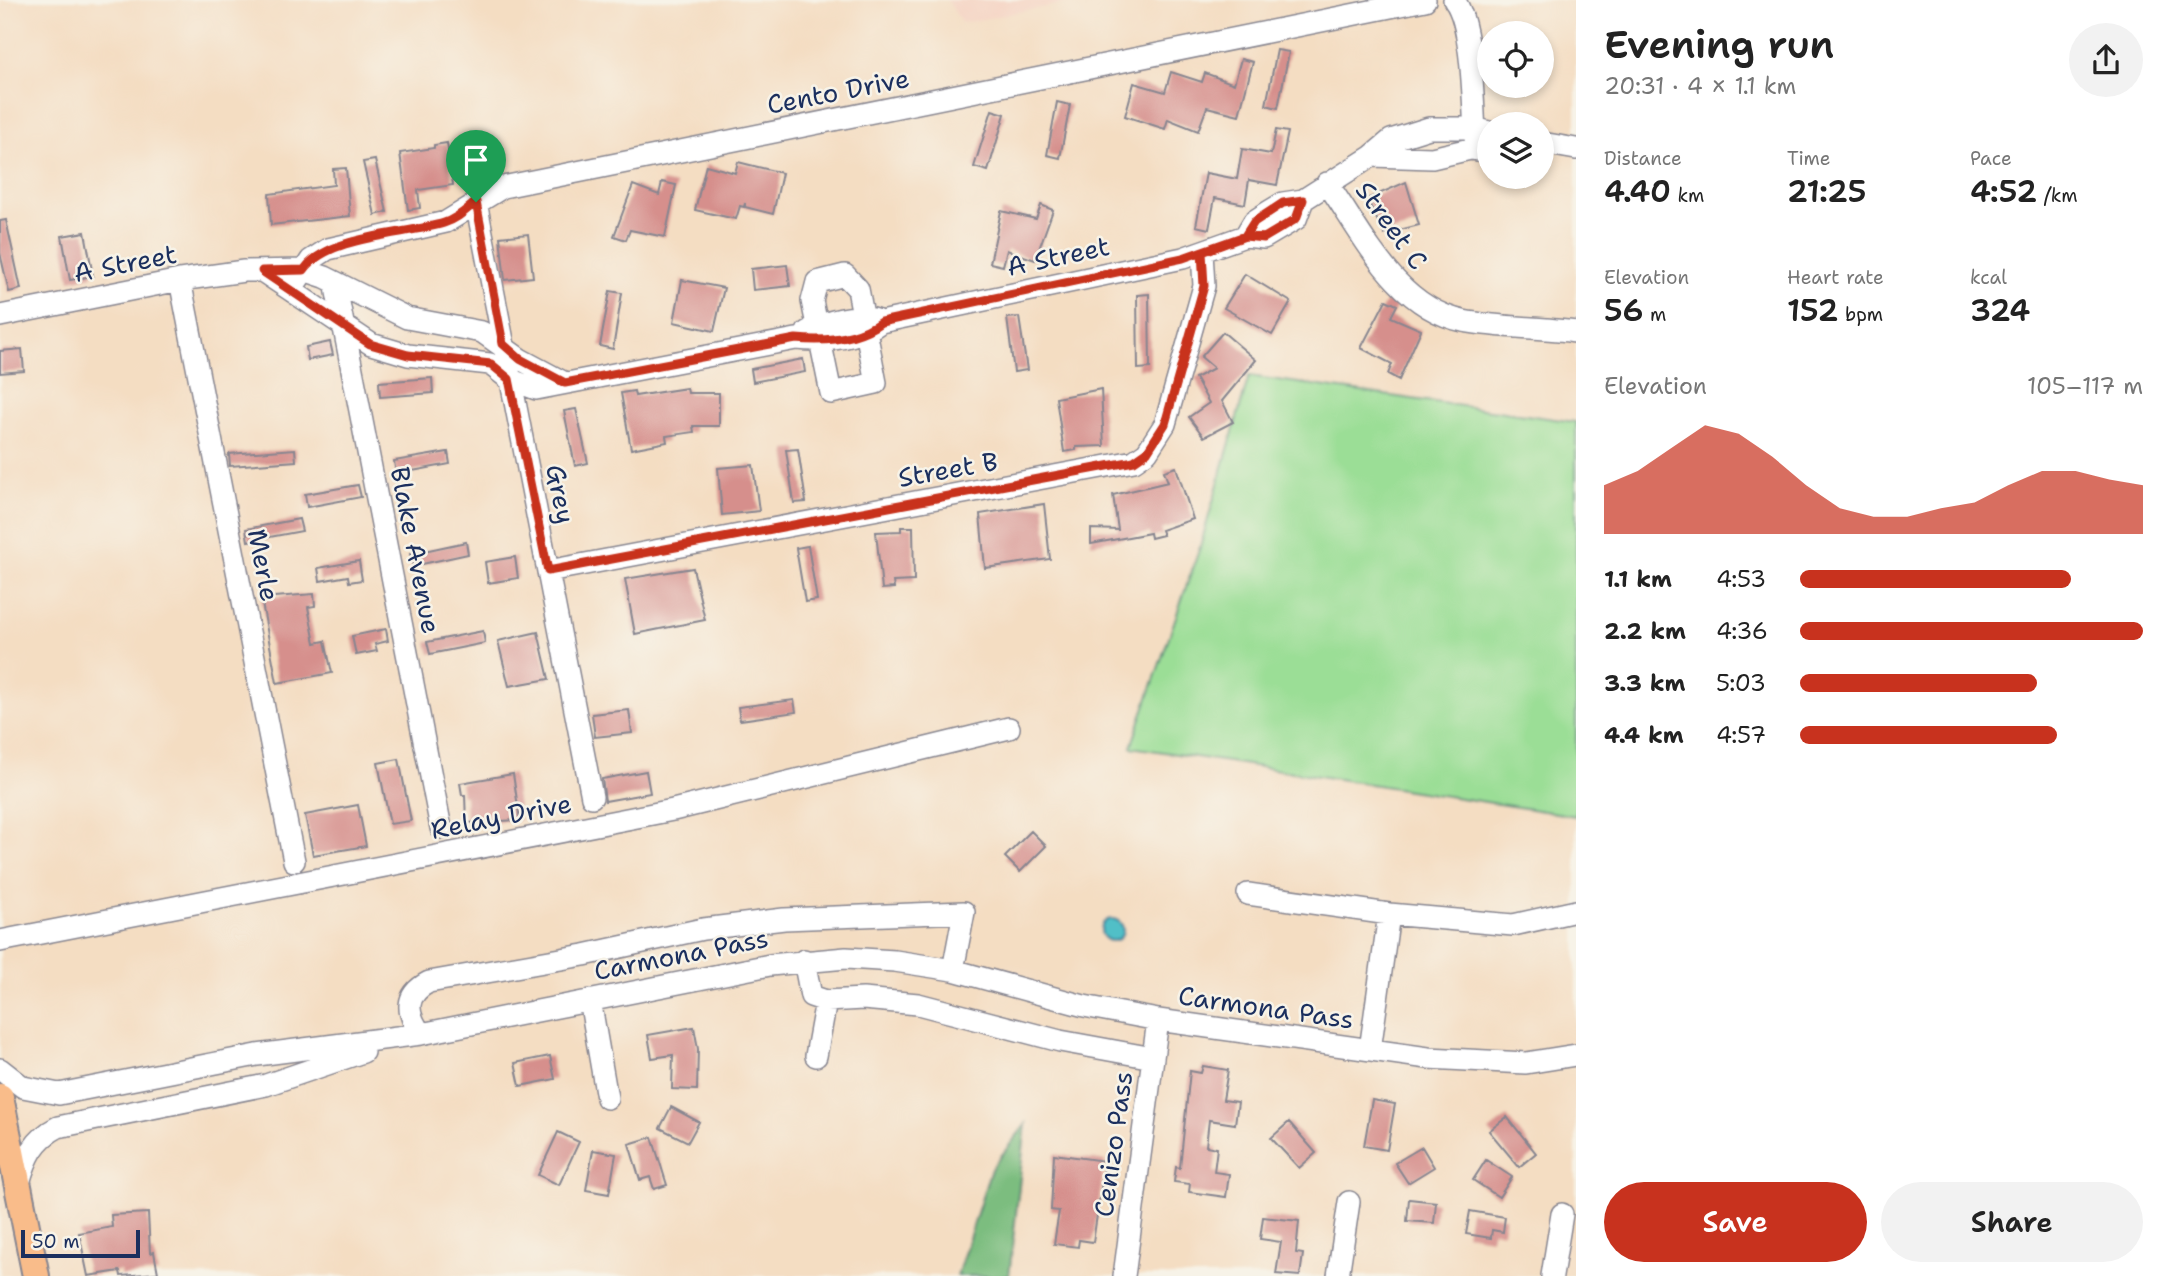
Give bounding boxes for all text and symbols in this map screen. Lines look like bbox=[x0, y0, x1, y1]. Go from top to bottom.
text: Evening run bbox=[1604, 19, 1834, 70]
map controls bbox=[1477, 21, 1554, 189]
button: locate bbox=[1477, 21, 1554, 98]
button: share bbox=[2069, 23, 2143, 97]
street label: Cento Drive bbox=[764, 60, 912, 122]
text: 20:31 · 4 × 1.1 km bbox=[1604, 71, 1796, 101]
button: layers bbox=[1477, 112, 1554, 189]
pin bbox=[446, 130, 506, 202]
icon: arrive bbox=[457, 141, 495, 179]
text: Distance bbox=[1604, 146, 1682, 171]
text: Time bbox=[1787, 146, 1831, 171]
text: Pace bbox=[1970, 146, 2012, 171]
text: 4.40 bbox=[1604, 171, 1671, 212]
text: 21:25 bbox=[1787, 171, 1866, 212]
text: 4:52 bbox=[1970, 171, 2037, 212]
street label: Street C bbox=[1348, 174, 1436, 276]
text: km bbox=[1671, 183, 1704, 208]
text: /km bbox=[2037, 183, 2078, 208]
street label: A Street bbox=[1003, 228, 1113, 284]
street label: A Street bbox=[71, 236, 179, 290]
text: Elevation bbox=[1604, 265, 1689, 290]
text: Heart rate bbox=[1787, 265, 1884, 290]
text: kcal bbox=[1970, 265, 2007, 290]
text: 56 bbox=[1604, 290, 1644, 331]
text: 152 bbox=[1787, 290, 1839, 331]
text: 324 bbox=[1970, 290, 2030, 331]
text: m bbox=[1644, 302, 1666, 327]
text: bpm bbox=[1839, 302, 1883, 327]
text: Elevation bbox=[1604, 371, 1707, 401]
text: 105–117 m bbox=[2027, 371, 2143, 401]
street label: Street B bbox=[895, 443, 1001, 495]
street label: Grey bbox=[538, 461, 584, 527]
street label: Blake Avenue bbox=[383, 464, 449, 636]
street label: Merle bbox=[240, 526, 288, 604]
text: 1.1 km bbox=[1604, 564, 1672, 594]
text: 4:53 bbox=[1716, 564, 1766, 594]
text: 2.2 km bbox=[1604, 616, 1686, 646]
text: 4:36 bbox=[1716, 616, 1768, 646]
text: 3.3 km bbox=[1604, 668, 1685, 698]
text: 5:03 bbox=[1716, 668, 1766, 698]
text: 4.4 km bbox=[1604, 720, 1684, 750]
text: 4:57 bbox=[1716, 720, 1766, 750]
street label: Relay Drive bbox=[428, 785, 574, 847]
street label: Carmona Pass bbox=[591, 920, 771, 988]
street label: Carmona Pass bbox=[1176, 977, 1356, 1037]
street label: Cenizo Pass bbox=[1085, 1069, 1141, 1219]
button: Save bbox=[1604, 1182, 1867, 1262]
button: Share bbox=[1881, 1182, 2143, 1262]
scale bar bbox=[21, 1227, 140, 1259]
text: 50 m bbox=[32, 1229, 80, 1254]

